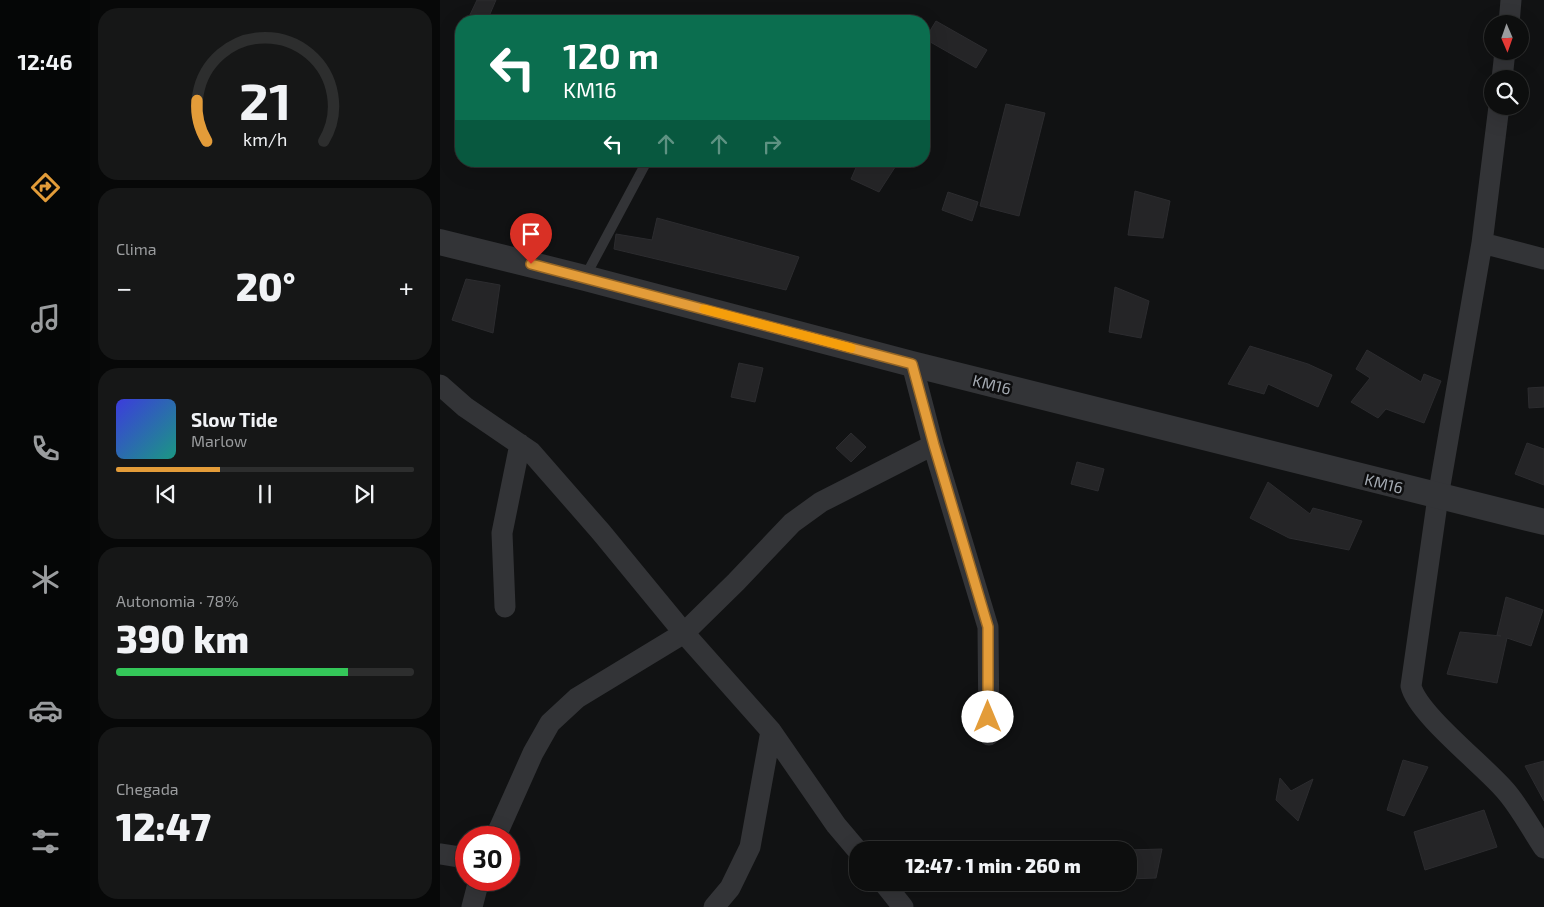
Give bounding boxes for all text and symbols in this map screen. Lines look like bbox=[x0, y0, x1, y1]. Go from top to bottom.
north arrow bbox=[1484, 15, 1529, 60]
map controls bbox=[1484, 15, 1529, 115]
text: 120 m bbox=[563, 34, 659, 76]
icon: left bbox=[480, 35, 545, 100]
text: 12:46 bbox=[18, 48, 72, 74]
text: 21 bbox=[239, 68, 291, 130]
button: search bbox=[1484, 70, 1529, 115]
text: KM16 bbox=[563, 76, 617, 102]
text: km/h bbox=[243, 128, 287, 150]
icon: left bbox=[599, 130, 627, 158]
icon: ahead bbox=[652, 130, 680, 158]
icon: ahead bbox=[705, 130, 733, 158]
icon: right bbox=[758, 130, 786, 158]
icon: directions bbox=[28, 170, 63, 205]
pin bbox=[510, 213, 552, 264]
icon: arrive bbox=[517, 220, 545, 248]
text: Clima bbox=[116, 239, 157, 258]
text: 20° bbox=[236, 263, 295, 309]
text: − bbox=[116, 270, 132, 304]
text: + bbox=[399, 270, 414, 304]
icon: music bbox=[28, 301, 63, 336]
street label: KM16 bbox=[971, 370, 1013, 398]
text: Slow Tide bbox=[191, 408, 278, 431]
icon: phone bbox=[28, 431, 63, 466]
text: Marlow bbox=[191, 431, 247, 450]
street label: KM16 bbox=[1363, 469, 1405, 497]
icon: previous bbox=[152, 480, 180, 508]
icon: pause bbox=[251, 480, 279, 508]
icon: next bbox=[350, 480, 378, 508]
icon: climate bbox=[28, 562, 63, 597]
text: Autonomia · 78% bbox=[116, 591, 239, 610]
text: 390 km bbox=[116, 615, 249, 661]
position arrow bbox=[961, 690, 1013, 742]
icon: car bbox=[28, 693, 63, 728]
text: Chegada bbox=[116, 779, 179, 798]
text: 12:47 bbox=[116, 803, 211, 849]
icon: filters bbox=[28, 824, 63, 859]
speed limit sign: 30 bbox=[455, 826, 520, 891]
text: 12:47 · 1 min · 260 m bbox=[905, 854, 1081, 877]

